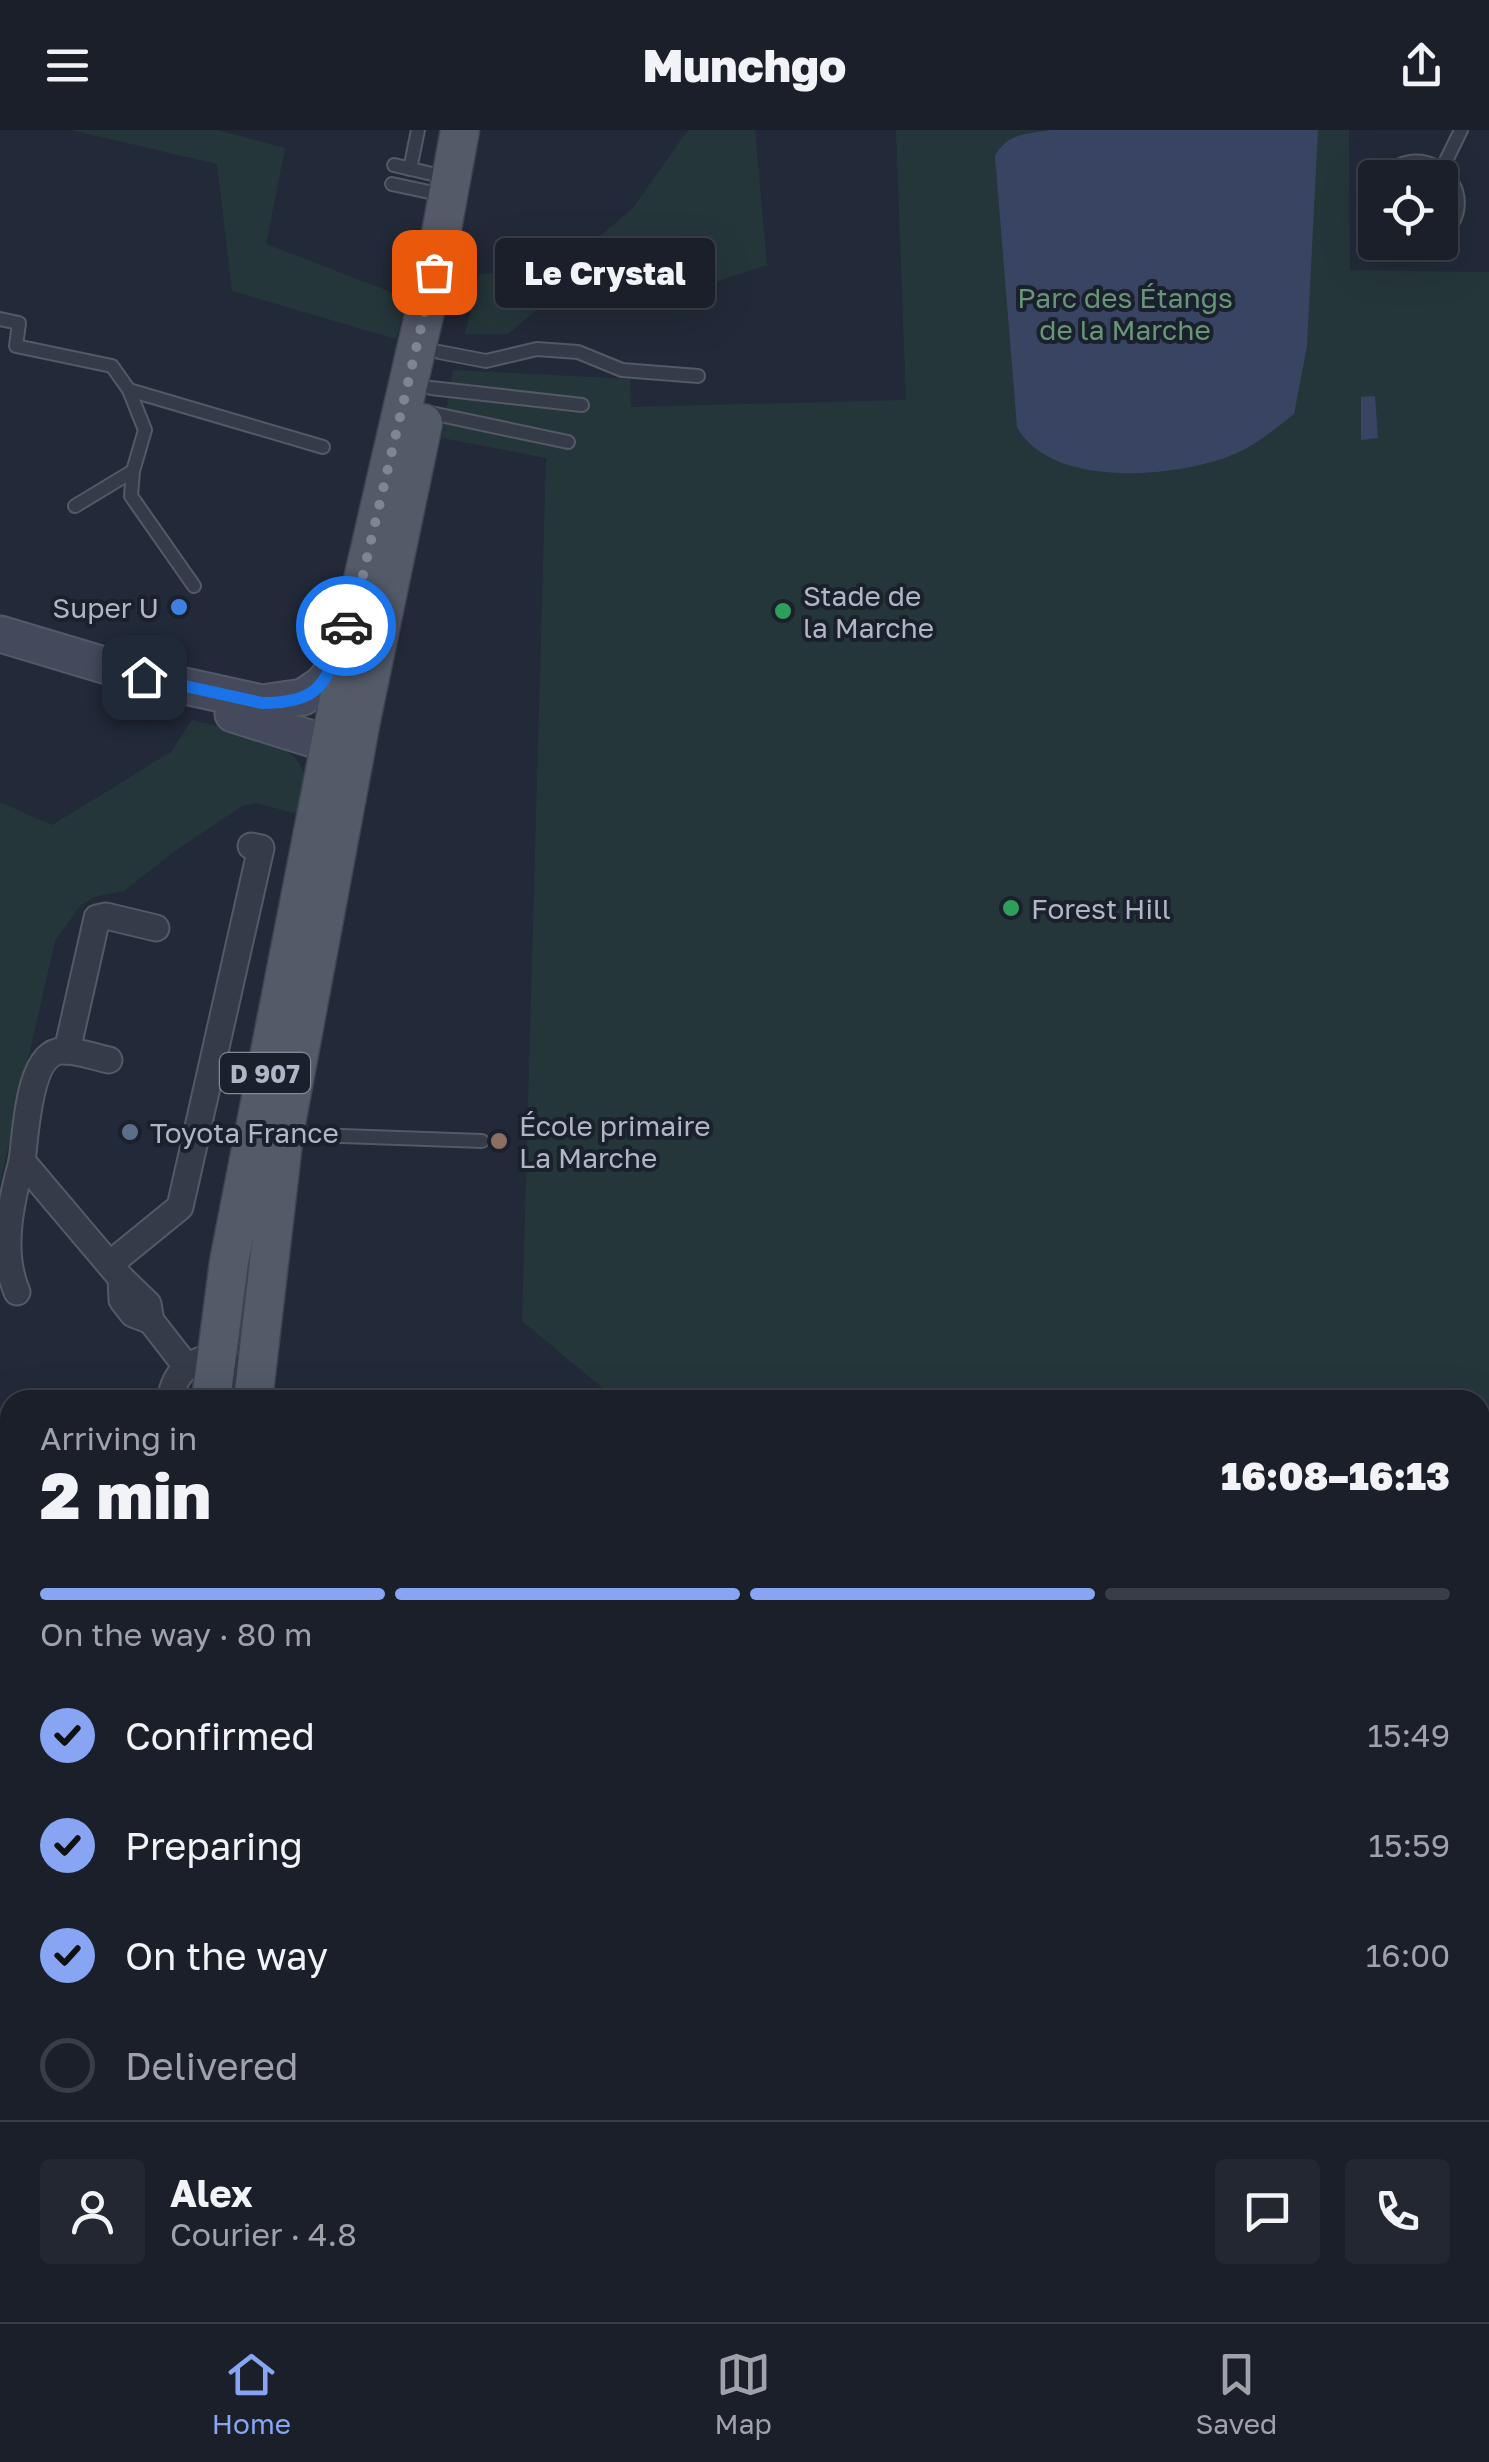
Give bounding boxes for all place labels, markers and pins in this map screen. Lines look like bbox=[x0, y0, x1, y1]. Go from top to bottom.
pin bbox=[392, 230, 477, 315]
callout: Le Crystal bbox=[494, 237, 714, 307]
place label: Stade de la Marche bbox=[803, 579, 934, 644]
place label: Super U bbox=[52, 591, 159, 624]
marker: Super U bbox=[168, 596, 190, 618]
marker: Stade de la Marche bbox=[772, 600, 794, 622]
pin bbox=[102, 635, 187, 720]
place label: Forest Hill bbox=[1031, 892, 1171, 925]
marker: Forest Hill bbox=[1000, 897, 1022, 919]
place label: École primaire La Marche bbox=[519, 1109, 710, 1174]
place label: Toyota France bbox=[150, 1116, 339, 1149]
marker: Toyota France bbox=[119, 1121, 141, 1143]
marker: École primaire La Marche bbox=[488, 1130, 510, 1152]

